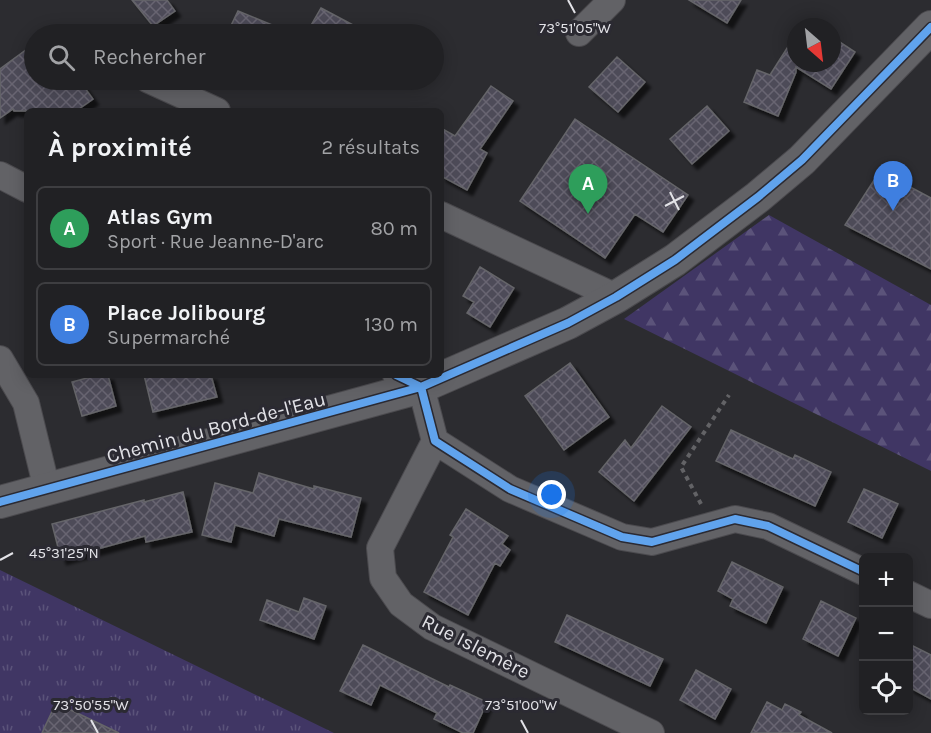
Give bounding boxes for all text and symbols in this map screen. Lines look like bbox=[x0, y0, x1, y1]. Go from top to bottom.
north arrow bbox=[787, 18, 841, 72]
text: 73°51'05"W bbox=[539, 19, 611, 37]
search box bbox=[24, 24, 444, 90]
icon: search bbox=[45, 41, 78, 74]
text: Rechercher bbox=[93, 44, 206, 70]
text: À proximité bbox=[48, 132, 192, 163]
text: 2 résultats bbox=[321, 136, 420, 159]
pin: B bbox=[874, 162, 912, 211]
pin: A bbox=[568, 164, 608, 214]
text: Atlas Gym bbox=[107, 204, 213, 230]
text: A bbox=[63, 217, 76, 240]
text: 80 m bbox=[370, 217, 418, 240]
text: Sport · Rue Jeanne-D'arc bbox=[107, 230, 324, 253]
text: Place Jolibourg bbox=[107, 300, 265, 326]
text: B bbox=[63, 313, 76, 336]
text: 130 m bbox=[364, 313, 418, 336]
text: Supermarché bbox=[107, 326, 230, 349]
street label: Chemin du Bord-de-l'Eau bbox=[104, 387, 328, 468]
your location bbox=[537, 480, 566, 509]
text: 45°31'25"N bbox=[29, 544, 99, 562]
map controls bbox=[859, 553, 913, 715]
button: + bbox=[859, 553, 913, 607]
button: − bbox=[859, 607, 913, 661]
street label: Rue Islemère bbox=[418, 609, 533, 683]
button: locate bbox=[859, 661, 913, 715]
text: 73°50'55"W bbox=[53, 696, 129, 714]
text: 73°51'00"W bbox=[485, 696, 558, 714]

